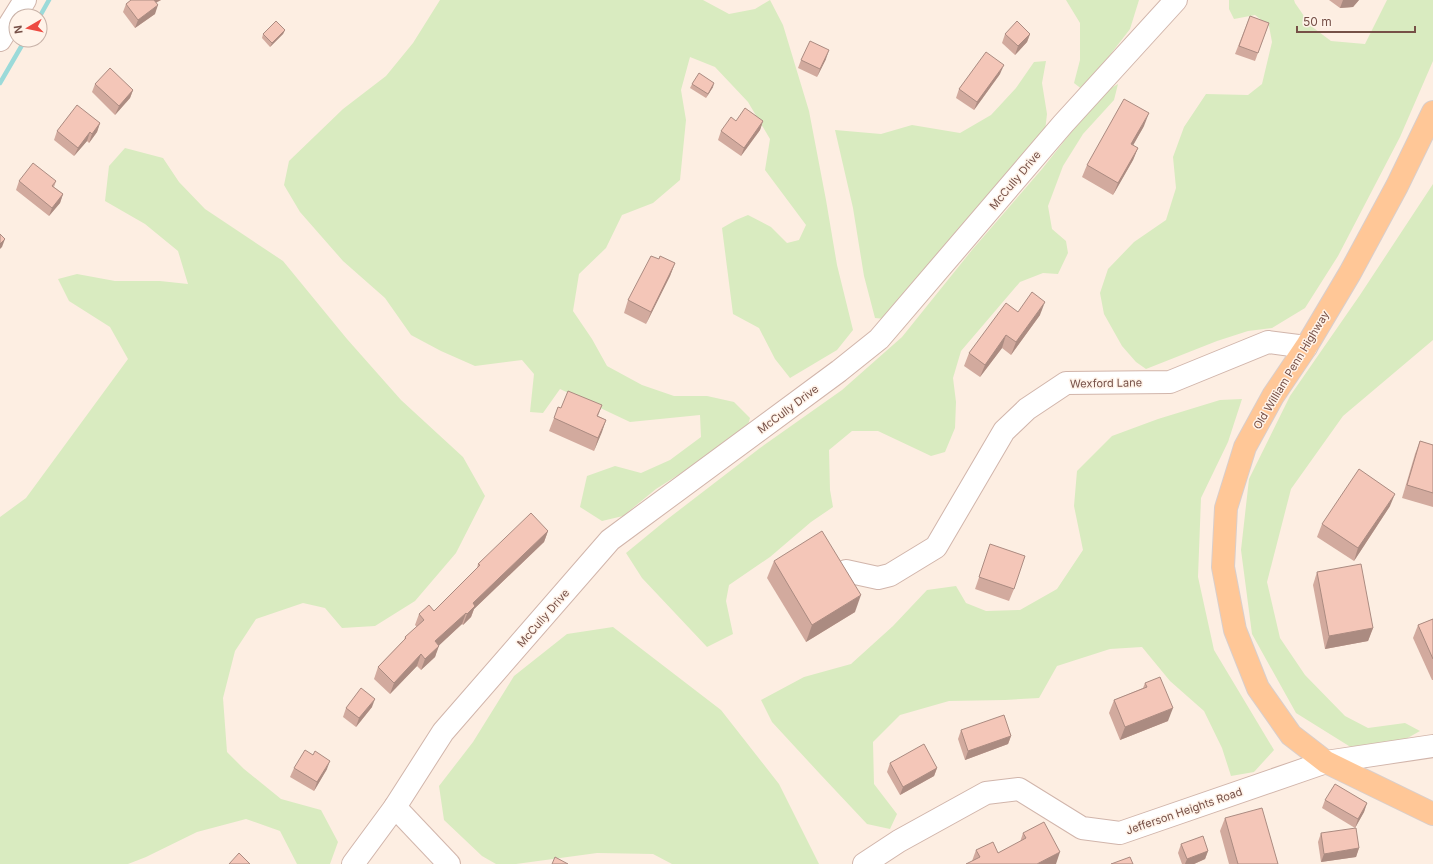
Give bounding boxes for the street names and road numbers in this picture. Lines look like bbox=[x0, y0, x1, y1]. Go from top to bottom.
street label: McCully Drive bbox=[986, 148, 1044, 212]
street label: Old William Penn Highway bbox=[1250, 308, 1332, 432]
street label: Wexford Lane bbox=[1070, 375, 1142, 391]
street label: McCully Drive bbox=[755, 382, 821, 436]
street label: McCully Drive bbox=[514, 586, 572, 650]
street label: Jefferson Heights Road bbox=[1124, 785, 1244, 837]

